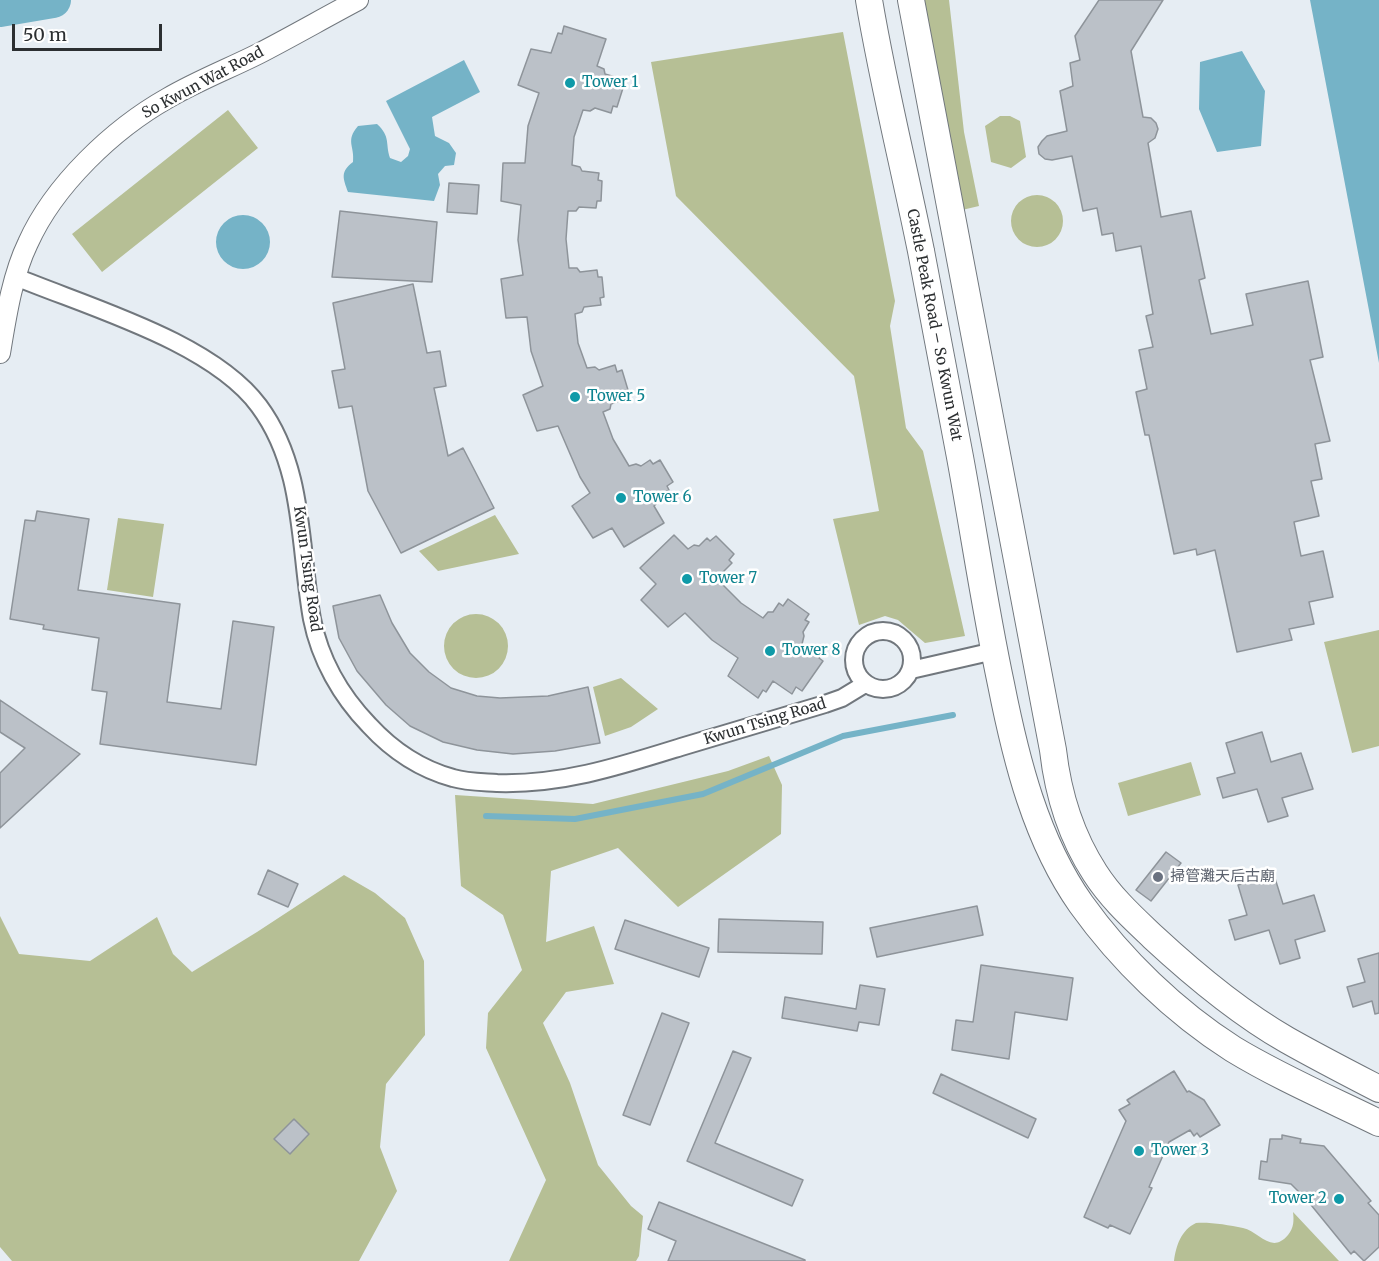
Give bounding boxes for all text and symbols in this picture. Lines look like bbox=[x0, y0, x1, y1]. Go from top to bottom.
scale bar bbox=[15, 12, 165, 50]
text: 50 m bbox=[23, 23, 67, 46]
street label: So Kwun Wat Road bbox=[139, 43, 267, 123]
place label: Tower 1 bbox=[582, 74, 638, 92]
marker: Tower 1 bbox=[563, 76, 577, 90]
street label: Castle Peak Road – So Kwun Wat bbox=[903, 207, 965, 443]
place label: Tower 5 bbox=[587, 388, 645, 406]
marker: Tower 5 bbox=[568, 390, 582, 404]
place label: Tower 6 bbox=[633, 489, 691, 507]
marker: Tower 6 bbox=[614, 491, 628, 505]
street label: Kwun Tsing Road bbox=[289, 505, 325, 633]
place label: Tower 7 bbox=[699, 570, 757, 588]
marker: Tower 7 bbox=[680, 572, 694, 586]
place label: Tower 8 bbox=[782, 642, 840, 660]
marker: Tower 8 bbox=[763, 644, 777, 658]
street label: Kwun Tsing Road bbox=[702, 695, 828, 749]
place label: 掃管灘天后古廟 bbox=[1170, 868, 1275, 886]
marker: 掃管灘天后古廟 bbox=[1151, 870, 1165, 884]
place label: Tower 3 bbox=[1151, 1142, 1209, 1160]
marker: Tower 3 bbox=[1132, 1144, 1146, 1158]
place label: Tower 2 bbox=[1269, 1190, 1327, 1208]
marker: Tower 2 bbox=[1332, 1192, 1346, 1206]

